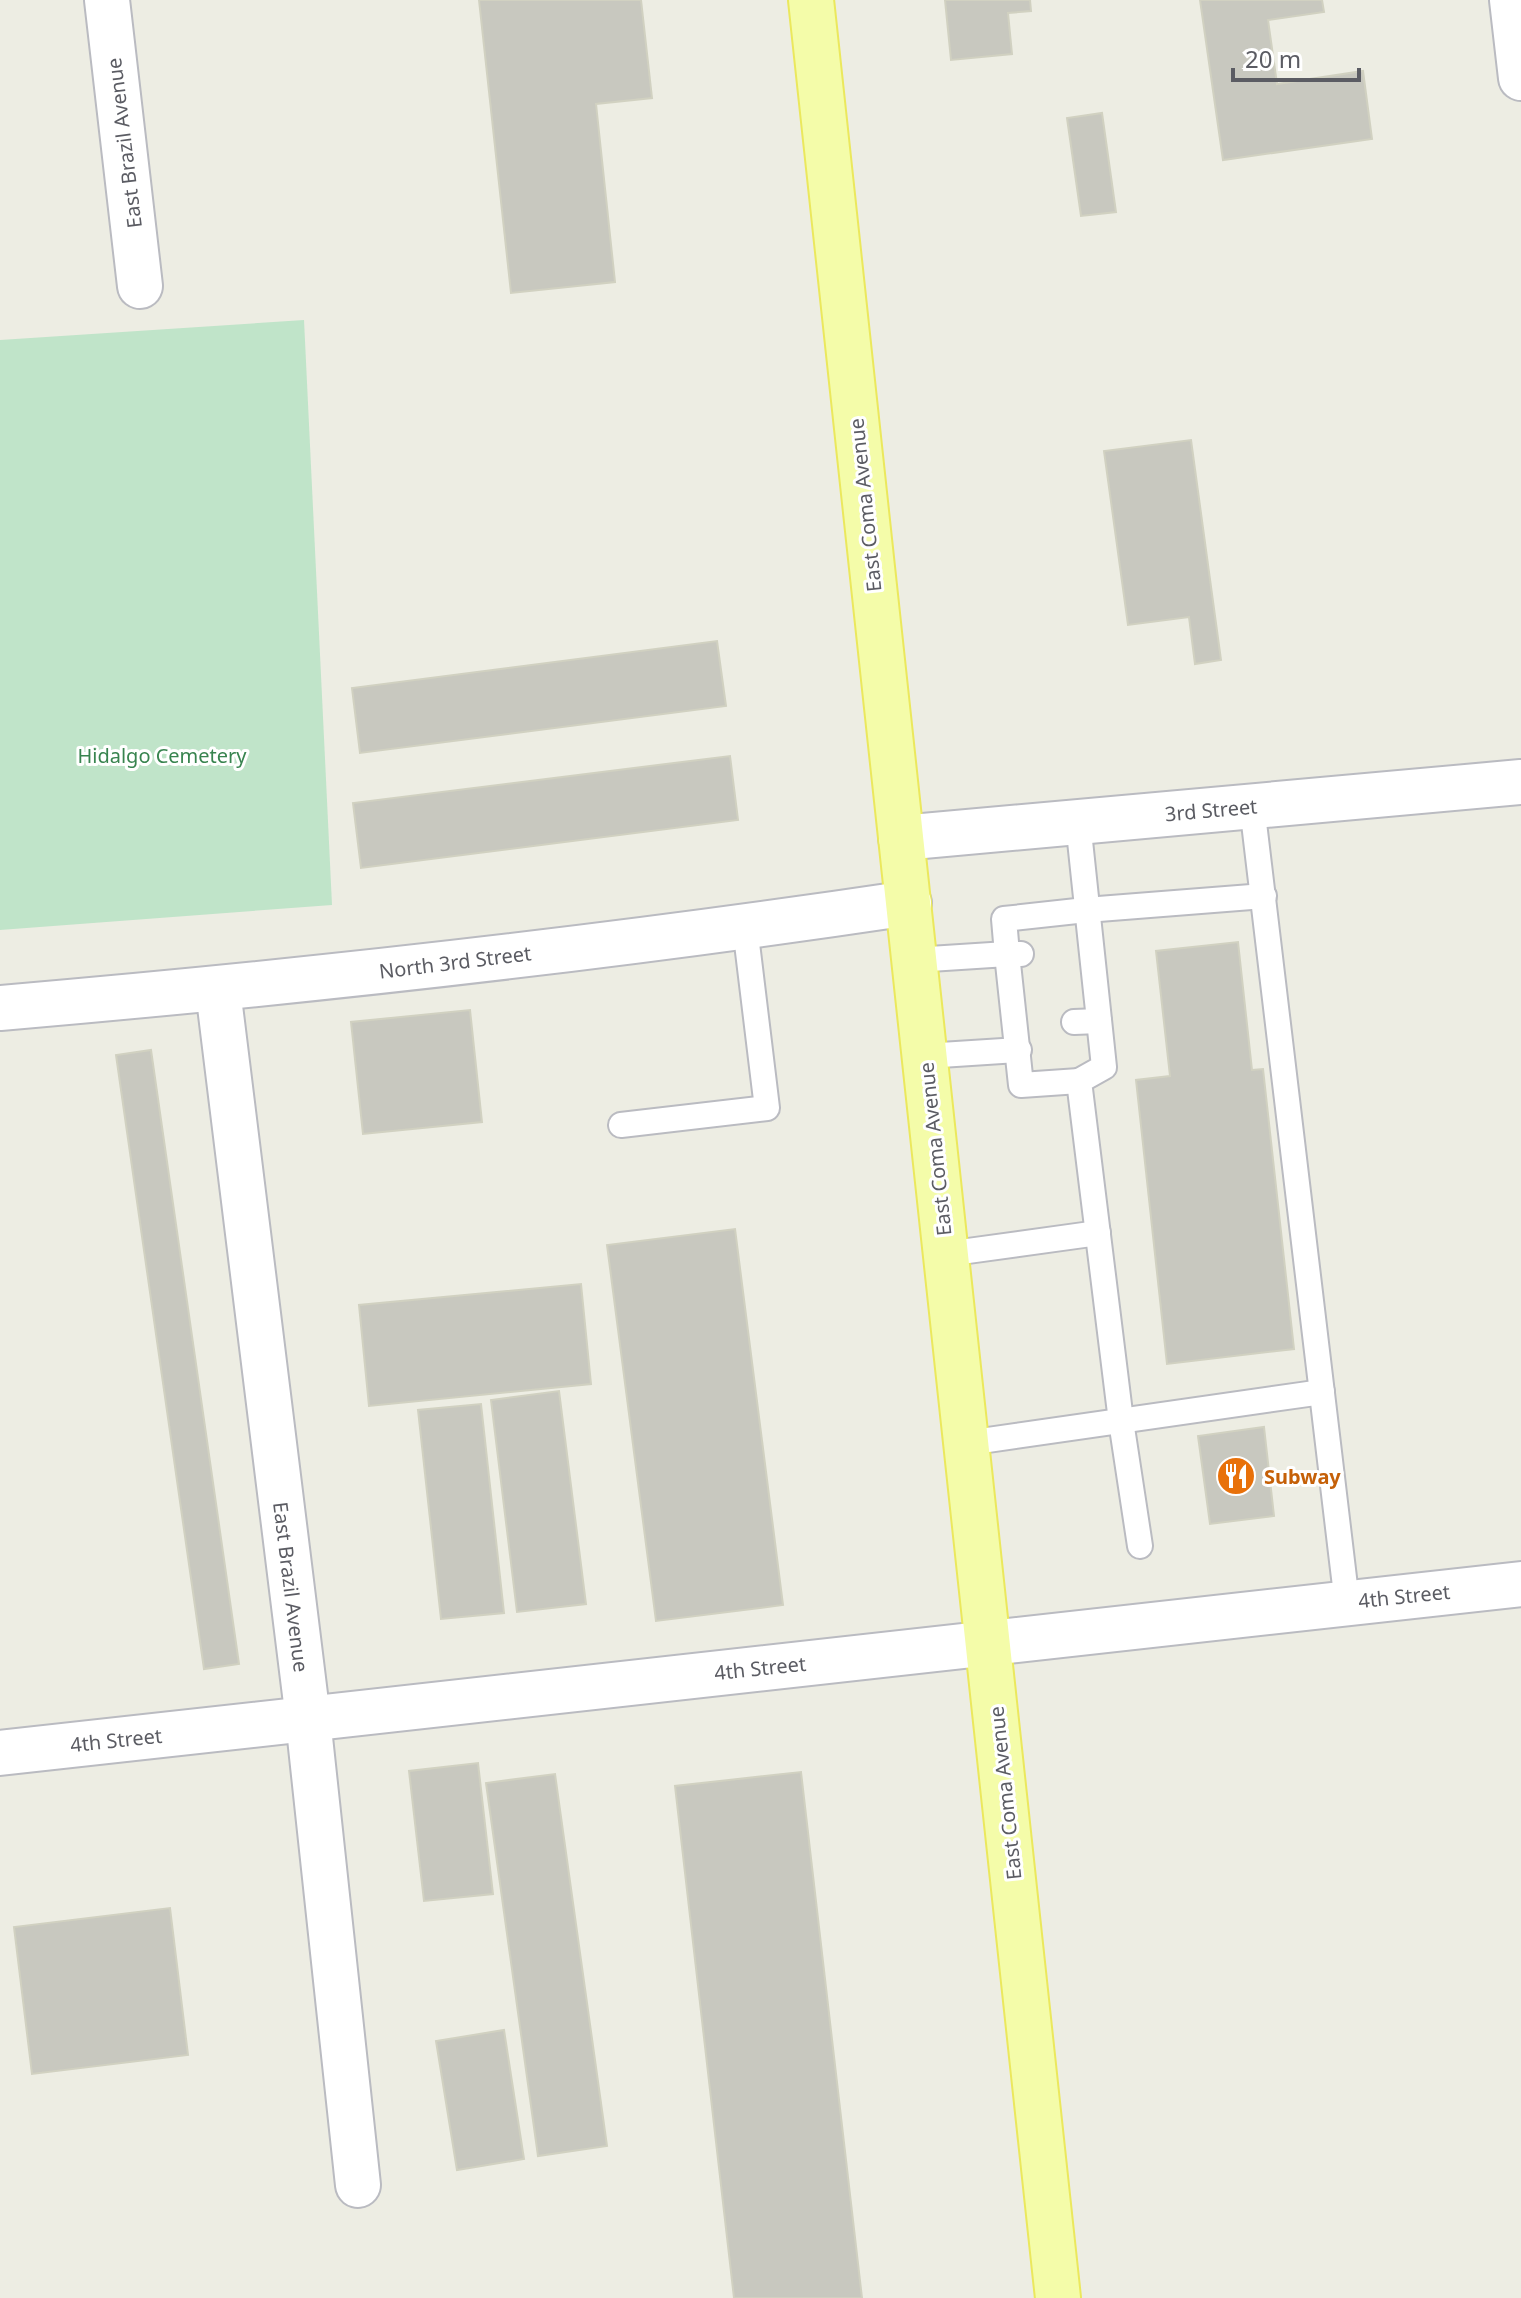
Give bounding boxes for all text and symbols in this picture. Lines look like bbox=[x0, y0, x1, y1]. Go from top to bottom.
scale bar bbox=[1233, 32, 1359, 82]
text: 20 m bbox=[1245, 42, 1301, 75]
street label: East Brazil Avenue bbox=[100, 56, 148, 230]
street label: East Coma Avenue bbox=[842, 417, 888, 593]
park label: Hidalgo Cemetery bbox=[77, 742, 247, 769]
street label: 3rd Street bbox=[1164, 793, 1258, 827]
street label: North 3rd Street bbox=[377, 939, 533, 985]
street label: East Coma Avenue bbox=[912, 1061, 958, 1237]
restaurant icon: Subway bbox=[1215, 1455, 1257, 1497]
place label: Subway bbox=[1264, 1463, 1341, 1490]
street label: East Brazil Avenue bbox=[267, 1500, 315, 1674]
street label: 4th Street bbox=[1357, 1578, 1451, 1614]
street label: 4th Street bbox=[713, 1650, 807, 1686]
street label: East Coma Avenue bbox=[982, 1705, 1028, 1881]
street label: 4th Street bbox=[69, 1722, 163, 1758]

